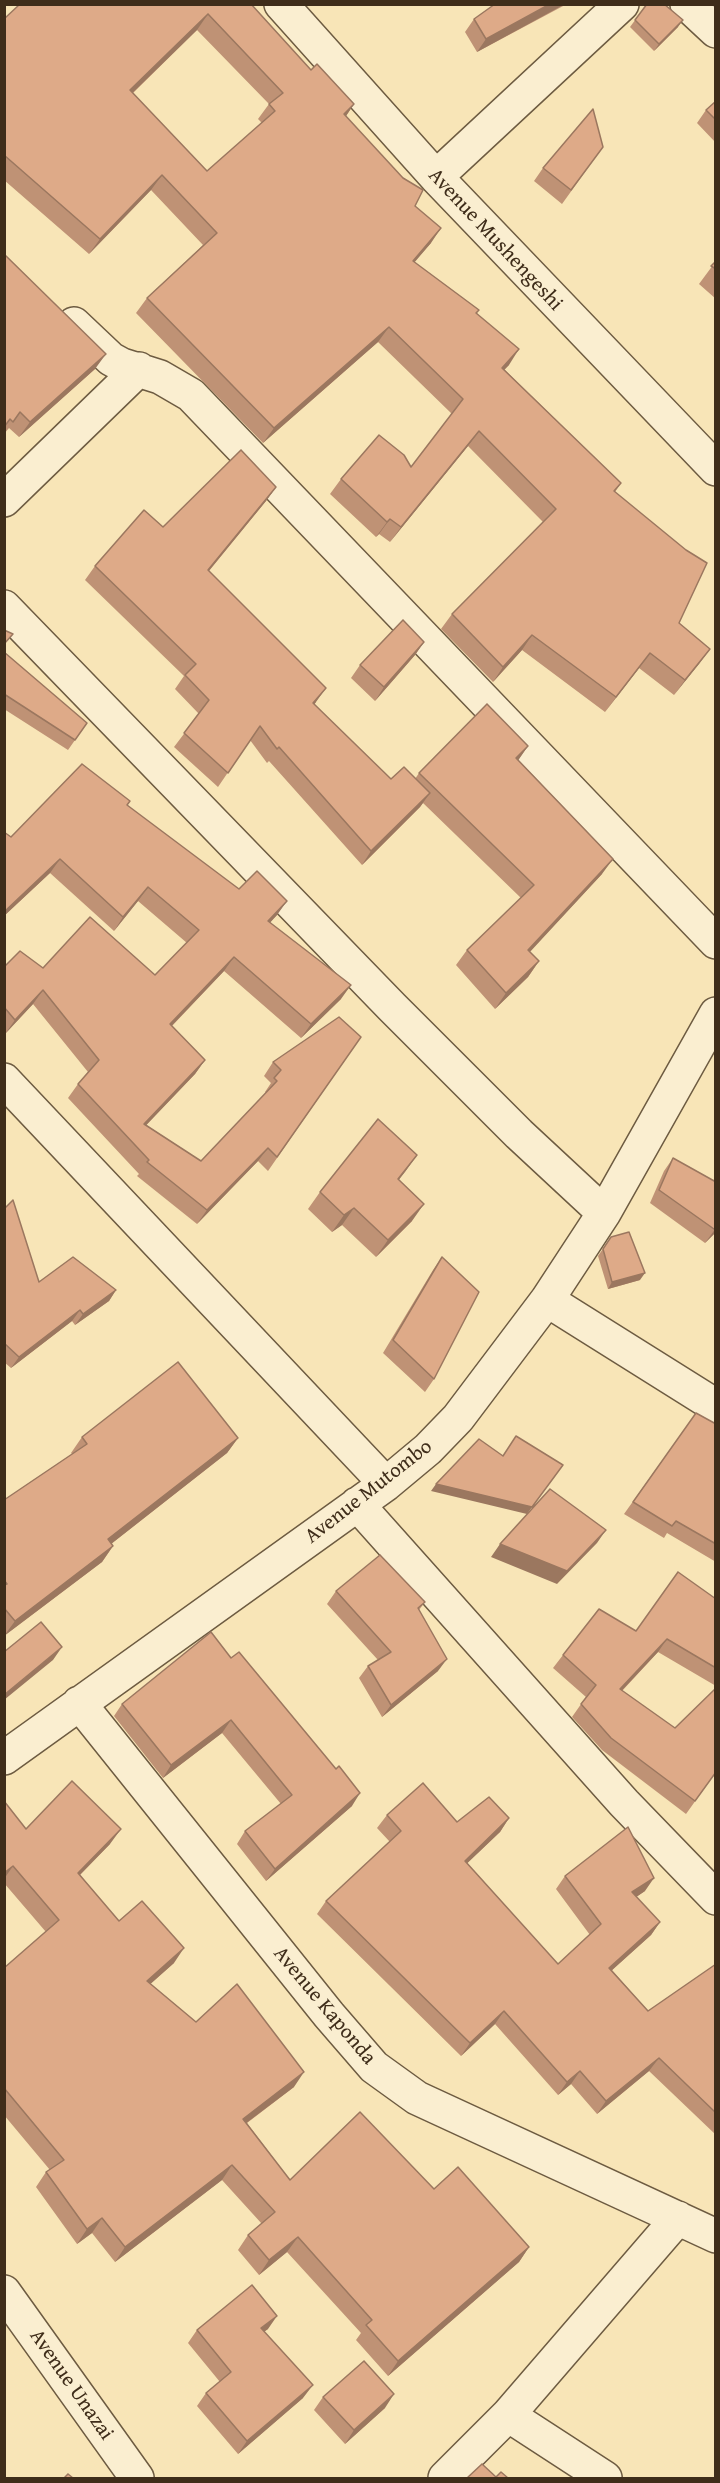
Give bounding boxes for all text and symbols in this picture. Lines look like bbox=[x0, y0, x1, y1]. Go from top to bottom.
street label: Avenue Mushengeshi bbox=[422, 163, 568, 317]
street label: Avenue Mutombo bbox=[300, 1434, 438, 1550]
street label: Avenue Kaponda bbox=[267, 1942, 381, 2070]
street label: Avenue Unazai bbox=[23, 2325, 119, 2445]

